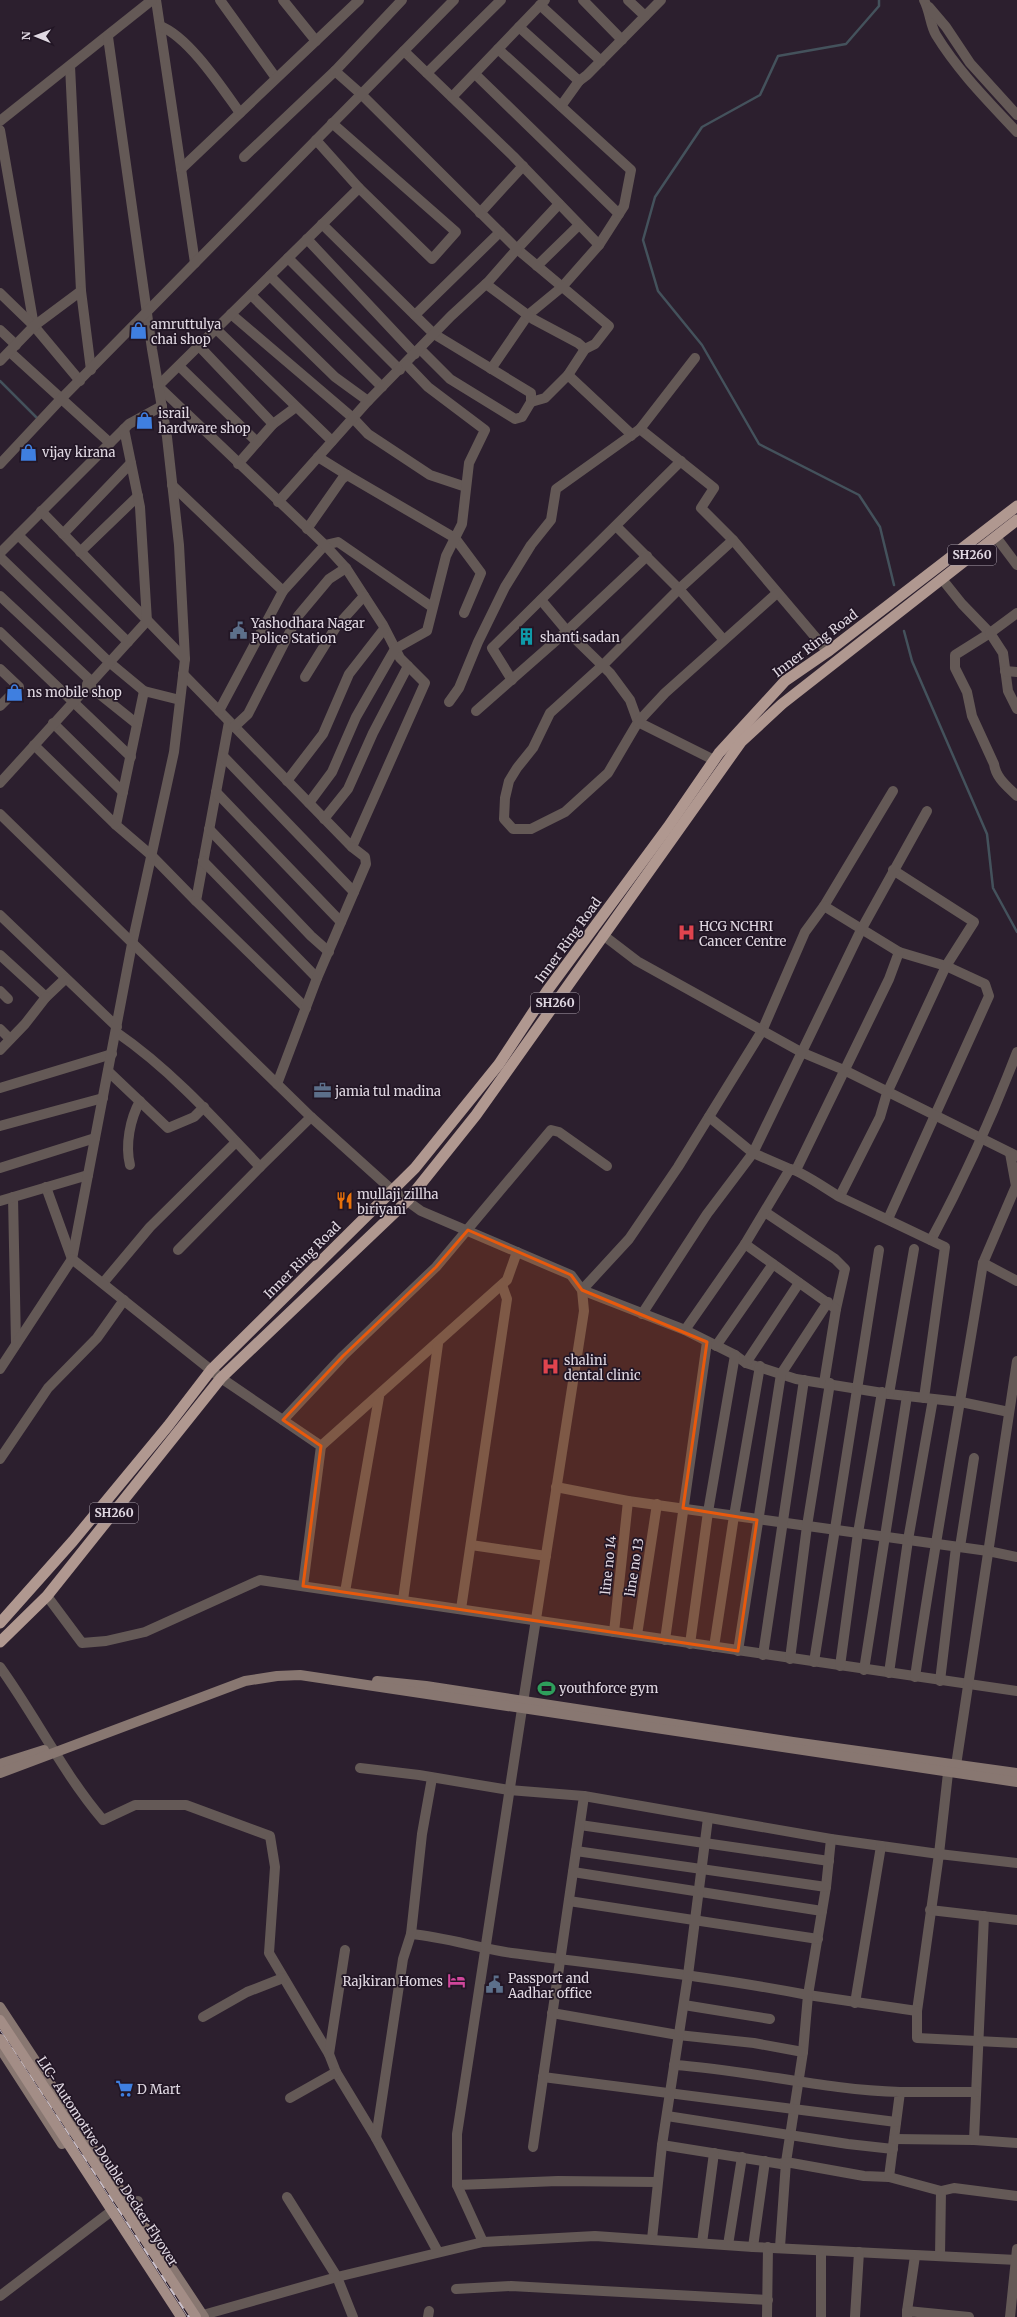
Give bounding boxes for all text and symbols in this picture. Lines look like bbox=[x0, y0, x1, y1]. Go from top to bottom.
north arrow bbox=[16, 16, 56, 56]
text: N bbox=[19, 31, 33, 40]
place label: amruttulya chai shop bbox=[151, 316, 221, 348]
shop icon: amruttulya chai shop bbox=[128, 321, 148, 341]
place label: israil hardware shop bbox=[158, 405, 251, 437]
shop icon: israil hardware shop bbox=[135, 410, 155, 430]
shop icon: vijay kirana bbox=[19, 442, 39, 462]
place label: vijay kirana bbox=[41, 444, 116, 461]
road number: SH260 bbox=[948, 545, 996, 565]
street label: Inner Ring Road bbox=[770, 606, 861, 681]
place label: Yashodhara Nagar Police Station bbox=[250, 615, 365, 647]
public building icon: Yashodhara Nagar Police Station bbox=[228, 620, 248, 640]
building icon: shanti sadan bbox=[517, 627, 537, 647]
place label: shanti sadan bbox=[540, 629, 620, 646]
shop icon: ns mobile shop bbox=[4, 682, 24, 702]
place label: ns mobile shop bbox=[27, 684, 122, 701]
street label: Inner Ring Road bbox=[532, 894, 605, 986]
place label: HCG NCHRI Cancer Centre bbox=[699, 918, 786, 950]
hospital icon: HCG NCHRI Cancer Centre bbox=[676, 923, 696, 943]
road number: SH260 bbox=[531, 993, 579, 1013]
office icon: jamia tul madina bbox=[312, 1081, 332, 1101]
place label: jamia tul madina bbox=[334, 1083, 441, 1100]
place label: mullaji zillha biriyani bbox=[356, 1186, 439, 1218]
restaurant icon: mullaji zillha biriyani bbox=[334, 1191, 354, 1211]
street label: Inner Ring Road bbox=[260, 1218, 344, 1302]
place label: shalini dental clinic bbox=[564, 1352, 641, 1384]
hospital icon: shalini dental clinic bbox=[541, 1357, 561, 1377]
road number: SH260 bbox=[90, 1503, 138, 1523]
street label: line no 14 bbox=[597, 1535, 620, 1595]
street label: line no 13 bbox=[621, 1537, 647, 1598]
sports icon: youthforce gym bbox=[536, 1678, 556, 1698]
place label: youthforce gym bbox=[559, 1680, 658, 1697]
place label: Passport and Aadhar office bbox=[507, 1970, 592, 2002]
hotel icon: Rajkiran Homes bbox=[446, 1971, 466, 1991]
place label: Rajkiran Homes bbox=[343, 1973, 443, 1990]
public building icon: Passport and Aadhar office bbox=[485, 1975, 505, 1995]
street label: LIC- Automotive Double Decker Flyover bbox=[33, 2053, 182, 2270]
supermarket icon: D Mart bbox=[114, 2079, 134, 2099]
place label: D Mart bbox=[137, 2081, 181, 2098]

